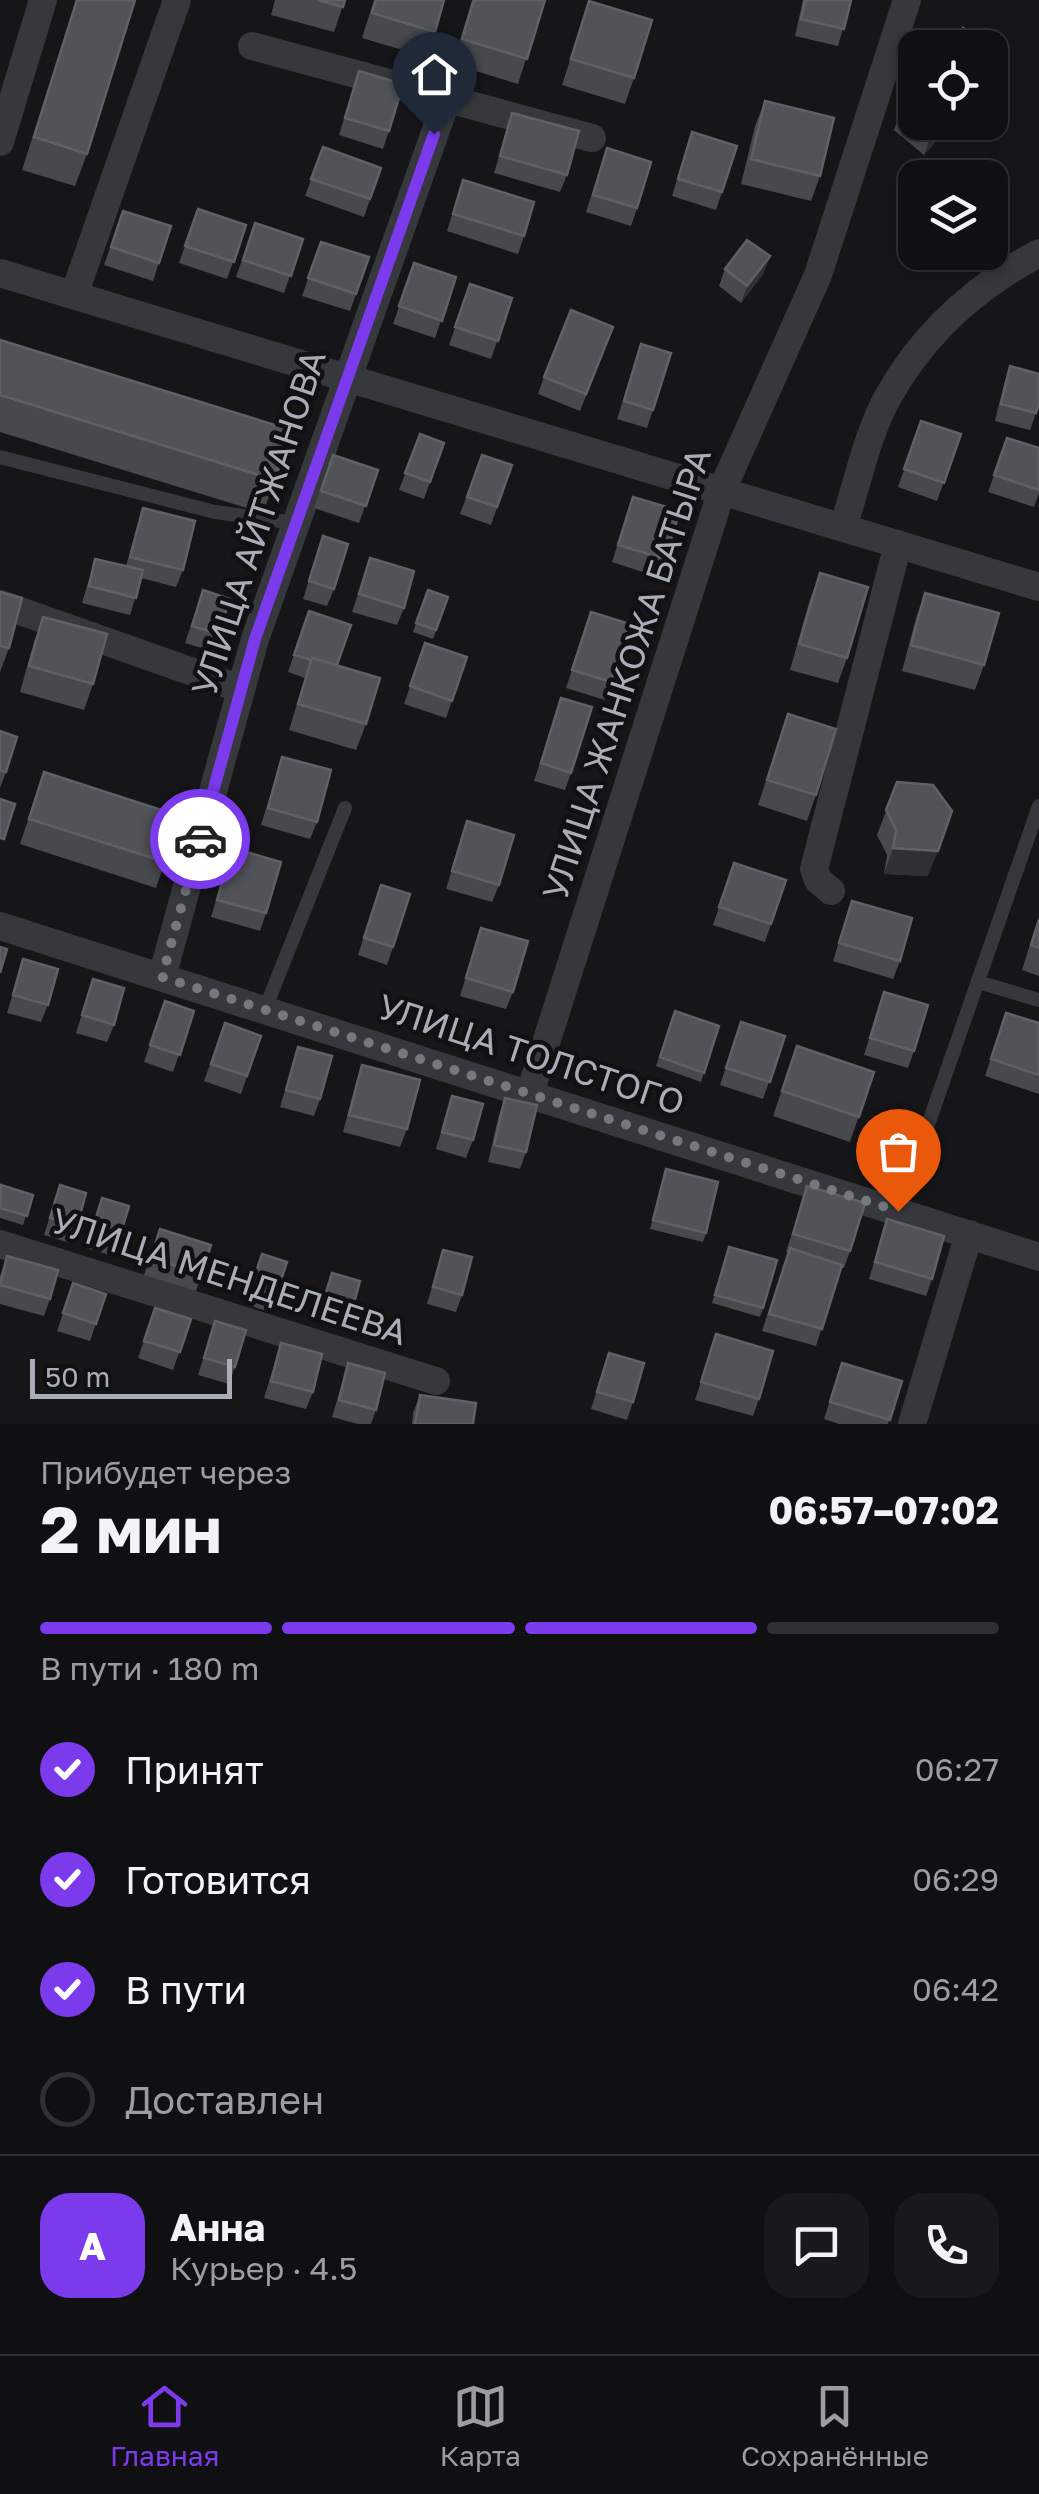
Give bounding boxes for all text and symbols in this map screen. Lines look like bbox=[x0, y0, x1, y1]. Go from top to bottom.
map controls bbox=[898, 30, 1008, 270]
button: locate bbox=[898, 30, 1008, 140]
pin bbox=[392, 32, 477, 135]
icon: home bbox=[407, 47, 462, 102]
button: layers bbox=[898, 160, 1008, 270]
street label: УЛИЦА АЙТЖАНОВА bbox=[182, 344, 334, 701]
street label: УЛИЦА ЖАНКОЖА БАТЫРА bbox=[533, 443, 719, 905]
courier bbox=[150, 789, 250, 889]
icon: car bbox=[173, 812, 228, 867]
street label: УЛИЦА ТОЛСТОГО bbox=[373, 985, 690, 1123]
pin bbox=[856, 1109, 941, 1212]
icon: bag bbox=[871, 1124, 926, 1179]
street label: УЛИЦА МЕНДЕЛЕЕВА bbox=[46, 1199, 413, 1353]
scale bar bbox=[30, 1354, 232, 1398]
text: 50 m bbox=[45, 1360, 110, 1393]
text: Прибудет через bbox=[40, 1453, 291, 1491]
text: 06:57–07:02 bbox=[769, 1487, 999, 1532]
text: 2 мин bbox=[40, 1489, 222, 1567]
text: В пути · 180 m bbox=[40, 1649, 259, 1687]
icon: check bbox=[40, 1742, 95, 1797]
text: Принят bbox=[125, 1747, 264, 1792]
text: 06:27 bbox=[915, 1750, 999, 1788]
icon: check bbox=[40, 1852, 95, 1907]
text: Готовится bbox=[125, 1857, 311, 1902]
text: 06:29 bbox=[912, 1860, 999, 1898]
icon: check bbox=[40, 1962, 95, 2017]
text: В пути bbox=[125, 1967, 247, 2012]
text: 06:42 bbox=[912, 1970, 999, 2008]
text: Доставлен bbox=[125, 2077, 324, 2122]
button: chat bbox=[764, 2193, 869, 2298]
button: phone bbox=[894, 2193, 999, 2298]
text: Анна bbox=[170, 2204, 265, 2249]
text: А bbox=[79, 2223, 106, 2268]
text: Курьер · 4.5 bbox=[170, 2249, 357, 2287]
tab: Главная bbox=[110, 2379, 220, 2472]
tab: Карта bbox=[440, 2379, 521, 2472]
tab: Сохранённые bbox=[741, 2379, 929, 2472]

